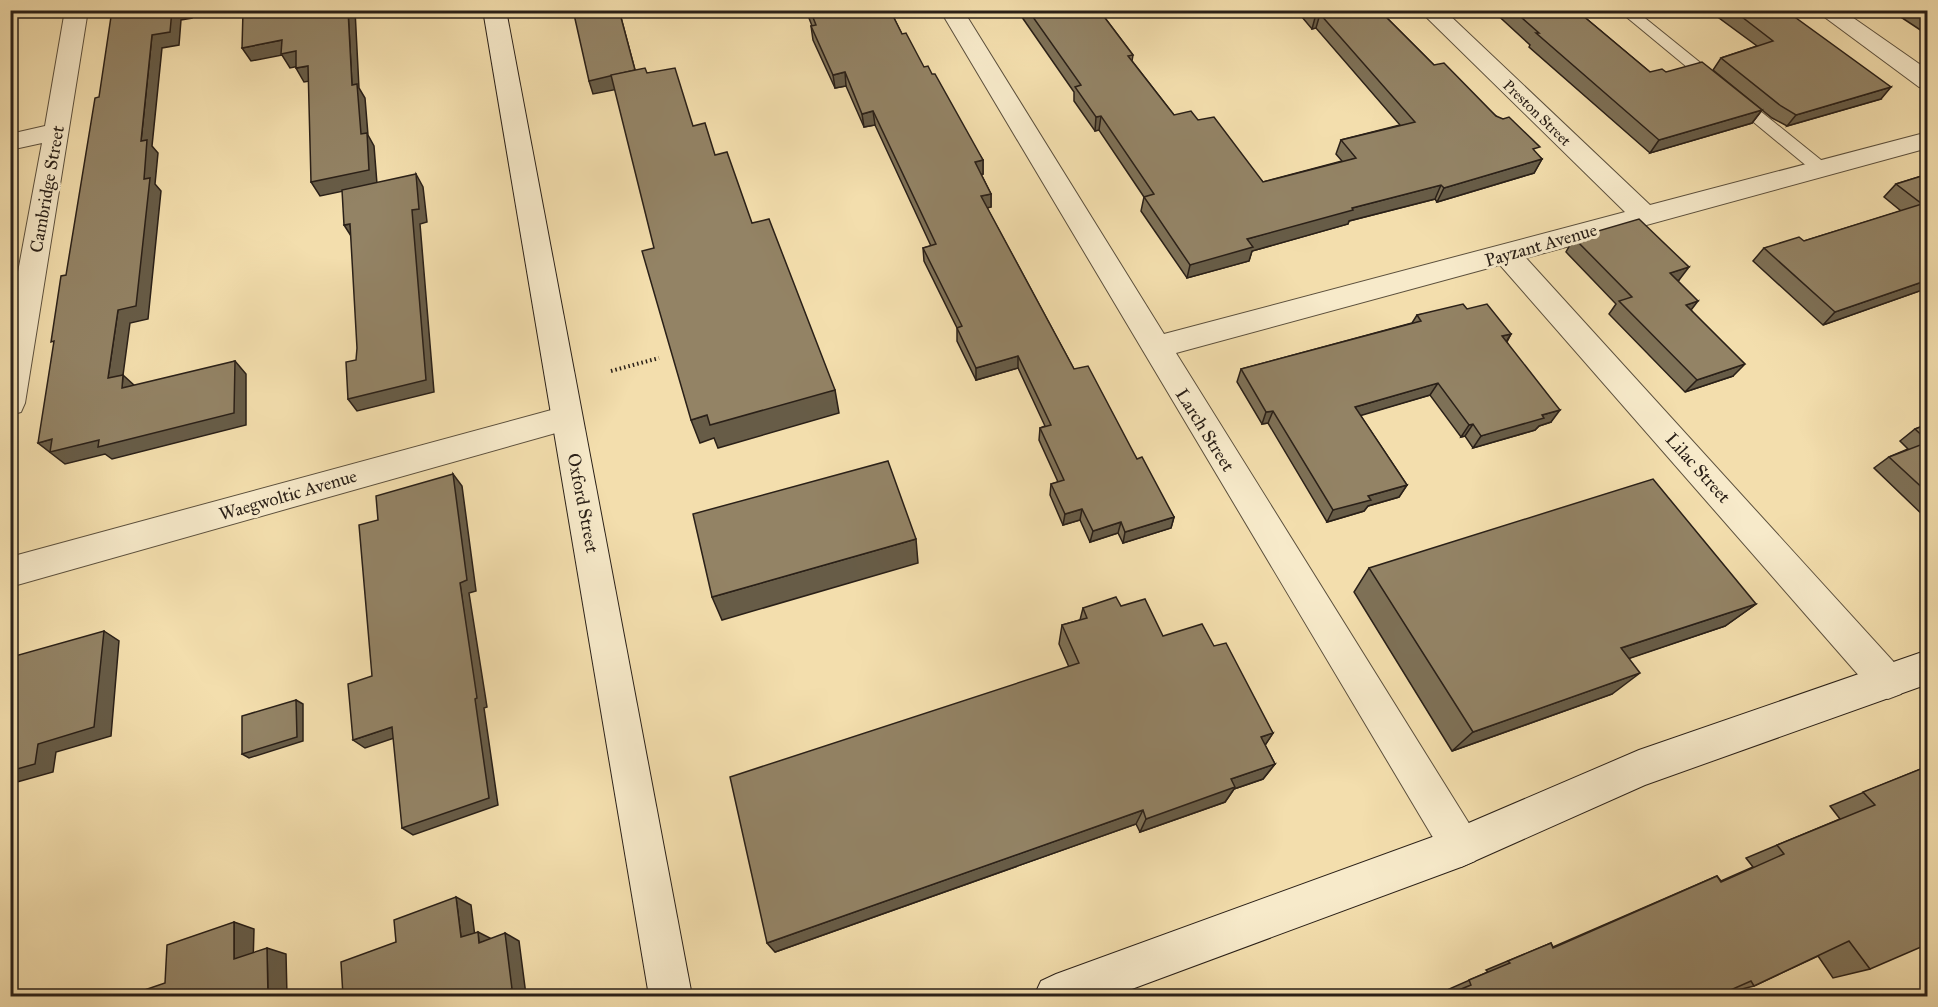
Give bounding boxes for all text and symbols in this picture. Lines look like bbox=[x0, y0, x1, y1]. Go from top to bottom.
street label: Preston Street bbox=[1499, 76, 1575, 150]
street label: Cambridge Street bbox=[25, 123, 70, 254]
street label: Payzant Avenue bbox=[1482, 218, 1600, 272]
street label: Larch Street bbox=[1171, 384, 1240, 476]
street label: Lilac Street bbox=[1661, 428, 1736, 508]
street label: Oxford Street bbox=[563, 451, 604, 555]
street label: Waegwoltic Avenue bbox=[217, 465, 360, 526]

